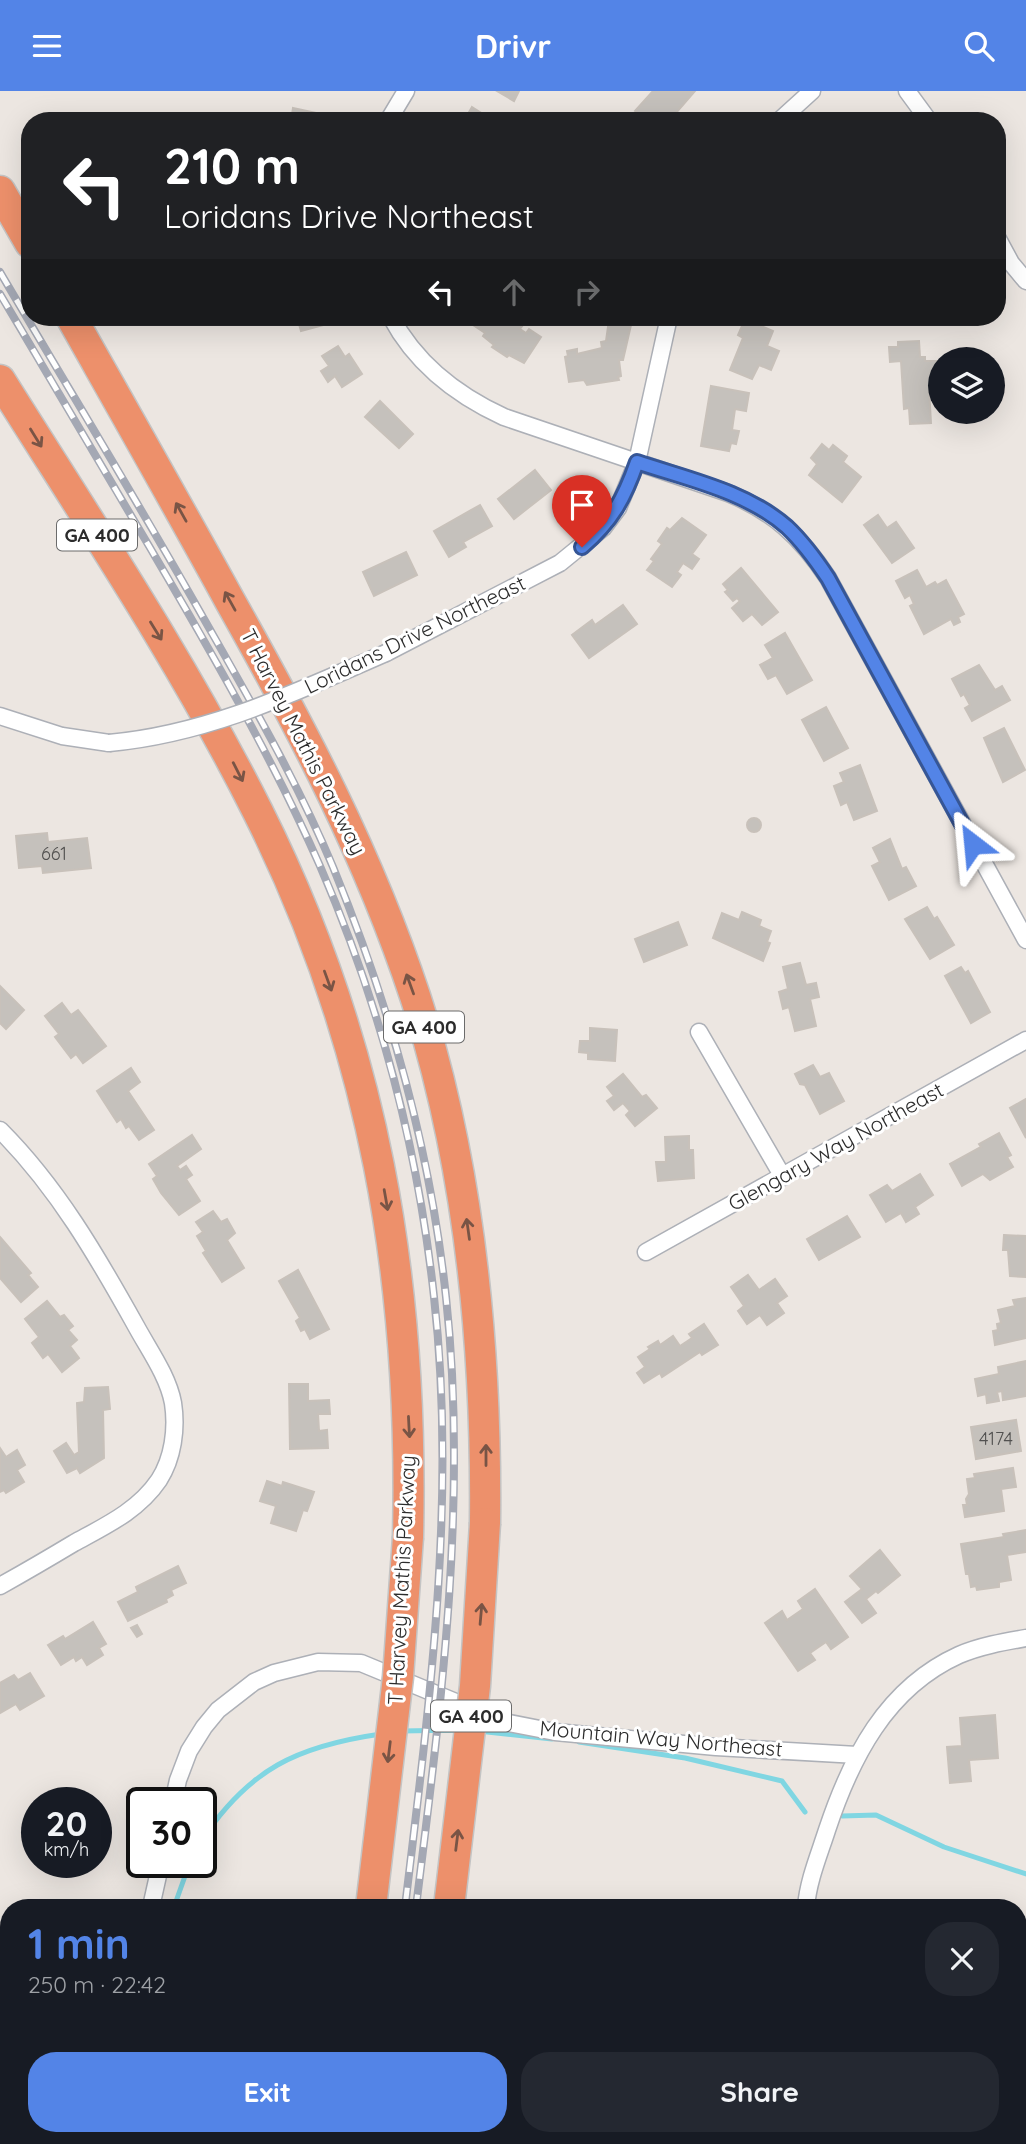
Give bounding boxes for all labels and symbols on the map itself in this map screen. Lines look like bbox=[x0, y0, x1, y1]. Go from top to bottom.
one-way arrow bbox=[29, 428, 44, 447]
pin bbox=[552, 475, 612, 547]
one-way arrow bbox=[174, 503, 188, 523]
road number: GA 400 bbox=[57, 519, 137, 551]
street label: Loridans Drive Northeast bbox=[300, 569, 529, 699]
one-way arrow bbox=[223, 591, 236, 612]
one-way arrow bbox=[149, 621, 164, 640]
street label: T Harvey Mathis Parkway bbox=[236, 624, 372, 859]
one-way arrow bbox=[231, 761, 245, 782]
position arrow bbox=[936, 807, 1010, 881]
house number: 661 bbox=[41, 842, 67, 865]
one-way arrow bbox=[323, 969, 335, 991]
one-way arrow bbox=[403, 973, 415, 995]
road number: GA 400 bbox=[384, 1011, 464, 1043]
street label: Glengary Way Northeast bbox=[723, 1076, 948, 1216]
one-way arrow bbox=[380, 1189, 393, 1211]
one-way arrow bbox=[461, 1218, 474, 1240]
one-way arrow bbox=[402, 1415, 415, 1438]
house number: 4174 bbox=[979, 1427, 1013, 1450]
one-way arrow bbox=[479, 1444, 493, 1467]
street label: T Harvey Mathis Parkway bbox=[381, 1454, 421, 1705]
one-way arrow bbox=[475, 1603, 488, 1625]
road number: GA 400 bbox=[431, 1701, 511, 1731]
street label: Mountain Way Northeast bbox=[539, 1714, 784, 1762]
one-way arrow bbox=[383, 1740, 396, 1763]
speed limit sign: 30 bbox=[126, 1787, 217, 1878]
one-way arrow bbox=[450, 1829, 463, 1852]

